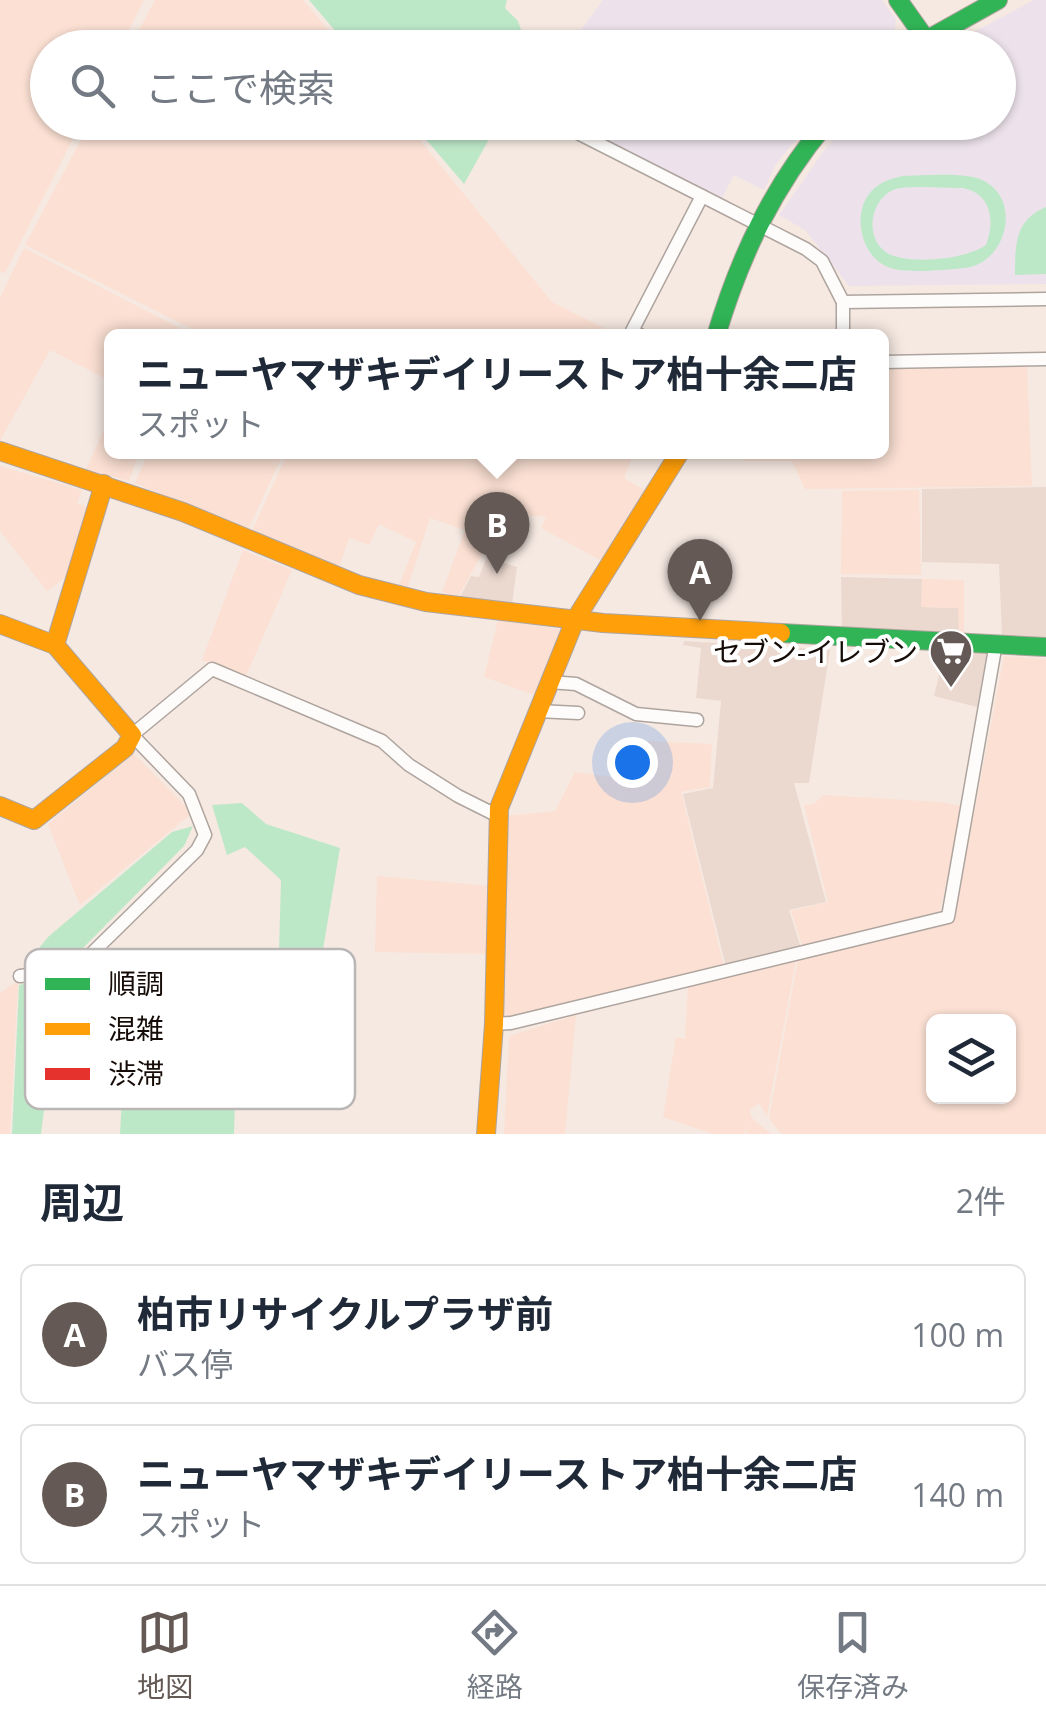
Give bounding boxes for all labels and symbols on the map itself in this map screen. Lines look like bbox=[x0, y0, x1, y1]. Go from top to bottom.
pin: B bbox=[464, 492, 530, 574]
pin: A bbox=[668, 538, 732, 621]
supermarket icon: セブン-イレブン bbox=[928, 628, 974, 689]
place label: セブン-イレブン bbox=[713, 632, 918, 670]
your location bbox=[607, 737, 658, 788]
legend bbox=[25, 949, 355, 1109]
text: 順調 bbox=[108, 964, 164, 1002]
text: 混雑 bbox=[108, 1009, 164, 1047]
text: 渋滞 bbox=[108, 1054, 164, 1092]

